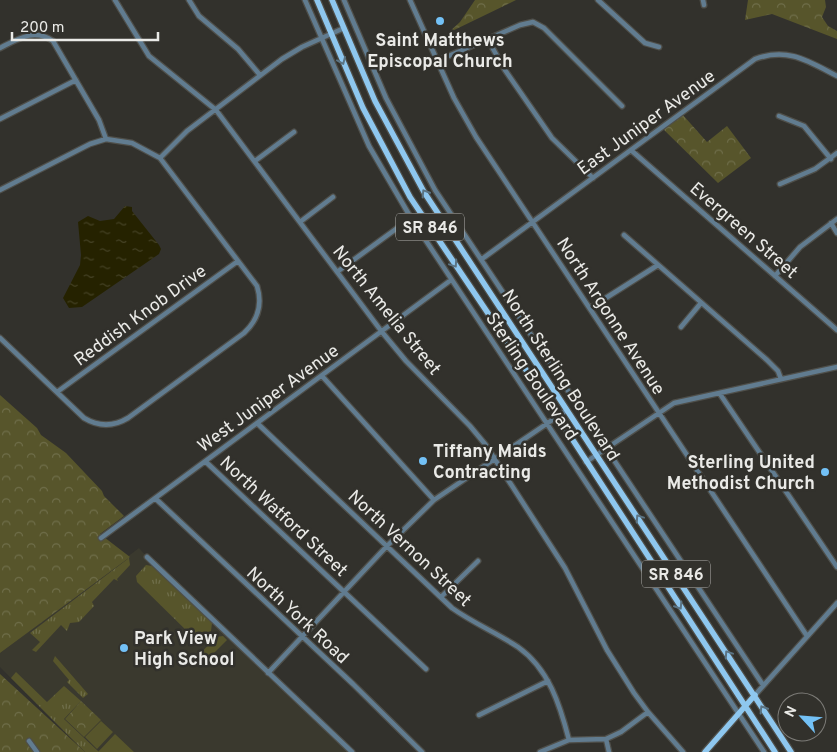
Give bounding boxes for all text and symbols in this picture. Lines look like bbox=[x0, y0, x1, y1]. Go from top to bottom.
scale bar bbox=[12, 10, 159, 42]
marker: Saint Matthews Episcopal Church bbox=[434, 15, 446, 27]
text: 200 m bbox=[20, 19, 65, 38]
place label: Saint Matthews Episcopal Church bbox=[367, 30, 513, 74]
one-way arrow bbox=[336, 56, 347, 65]
street label: East Juniper Avenue bbox=[573, 65, 720, 181]
street label: Evergreen Street bbox=[684, 178, 802, 284]
one-way arrow bbox=[422, 190, 432, 199]
road number: SR 846 bbox=[396, 213, 464, 240]
street label: North Argonne Avenue bbox=[550, 234, 669, 400]
street label: North Amelia Street bbox=[327, 242, 445, 380]
one-way arrow bbox=[448, 259, 458, 268]
street label: Reddish Knob Drive bbox=[70, 260, 212, 372]
street label: North Sterling Boulevard bbox=[497, 285, 625, 465]
street label: Sterling Boulevard bbox=[481, 308, 583, 444]
street label: West Juniper Avenue bbox=[194, 340, 344, 458]
place label: Tiffany Maids Contracting bbox=[433, 441, 547, 485]
street label: North Watford Street bbox=[214, 452, 352, 582]
place label: Sterling United Methodist Church bbox=[667, 452, 815, 496]
marker: Tiffany Maids Contracting bbox=[417, 455, 429, 467]
marker: Sterling United Methodist Church bbox=[819, 466, 831, 478]
street label: North Vernon Street bbox=[342, 486, 476, 612]
one-way arrow bbox=[636, 515, 645, 524]
road number: SR 846 bbox=[642, 560, 710, 588]
street label: North York Road bbox=[241, 563, 353, 670]
one-way arrow bbox=[672, 600, 682, 609]
place label: Park View High School bbox=[134, 628, 235, 672]
marker: Park View High School bbox=[118, 642, 130, 654]
one-way arrow bbox=[725, 650, 734, 660]
north arrow bbox=[777, 692, 827, 742]
text: N bbox=[782, 704, 802, 720]
one-way arrow bbox=[760, 705, 770, 714]

